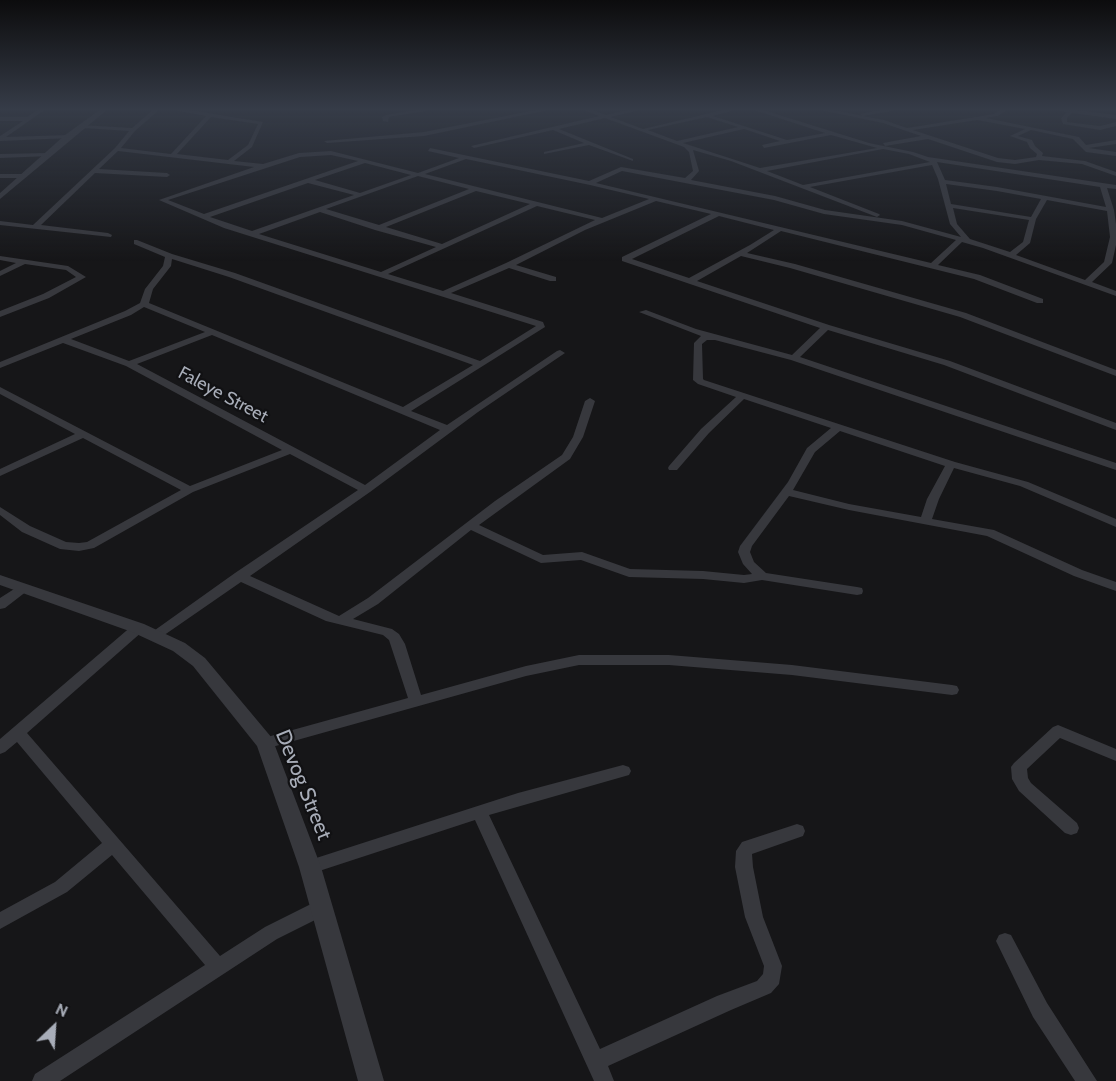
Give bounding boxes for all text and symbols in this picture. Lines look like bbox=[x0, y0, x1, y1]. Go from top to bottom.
street label: Faleye Street bbox=[174, 362, 272, 428]
street label: Devog Street bbox=[269, 726, 337, 844]
north arrow bbox=[24, 997, 84, 1057]
text: N bbox=[53, 999, 71, 1021]

